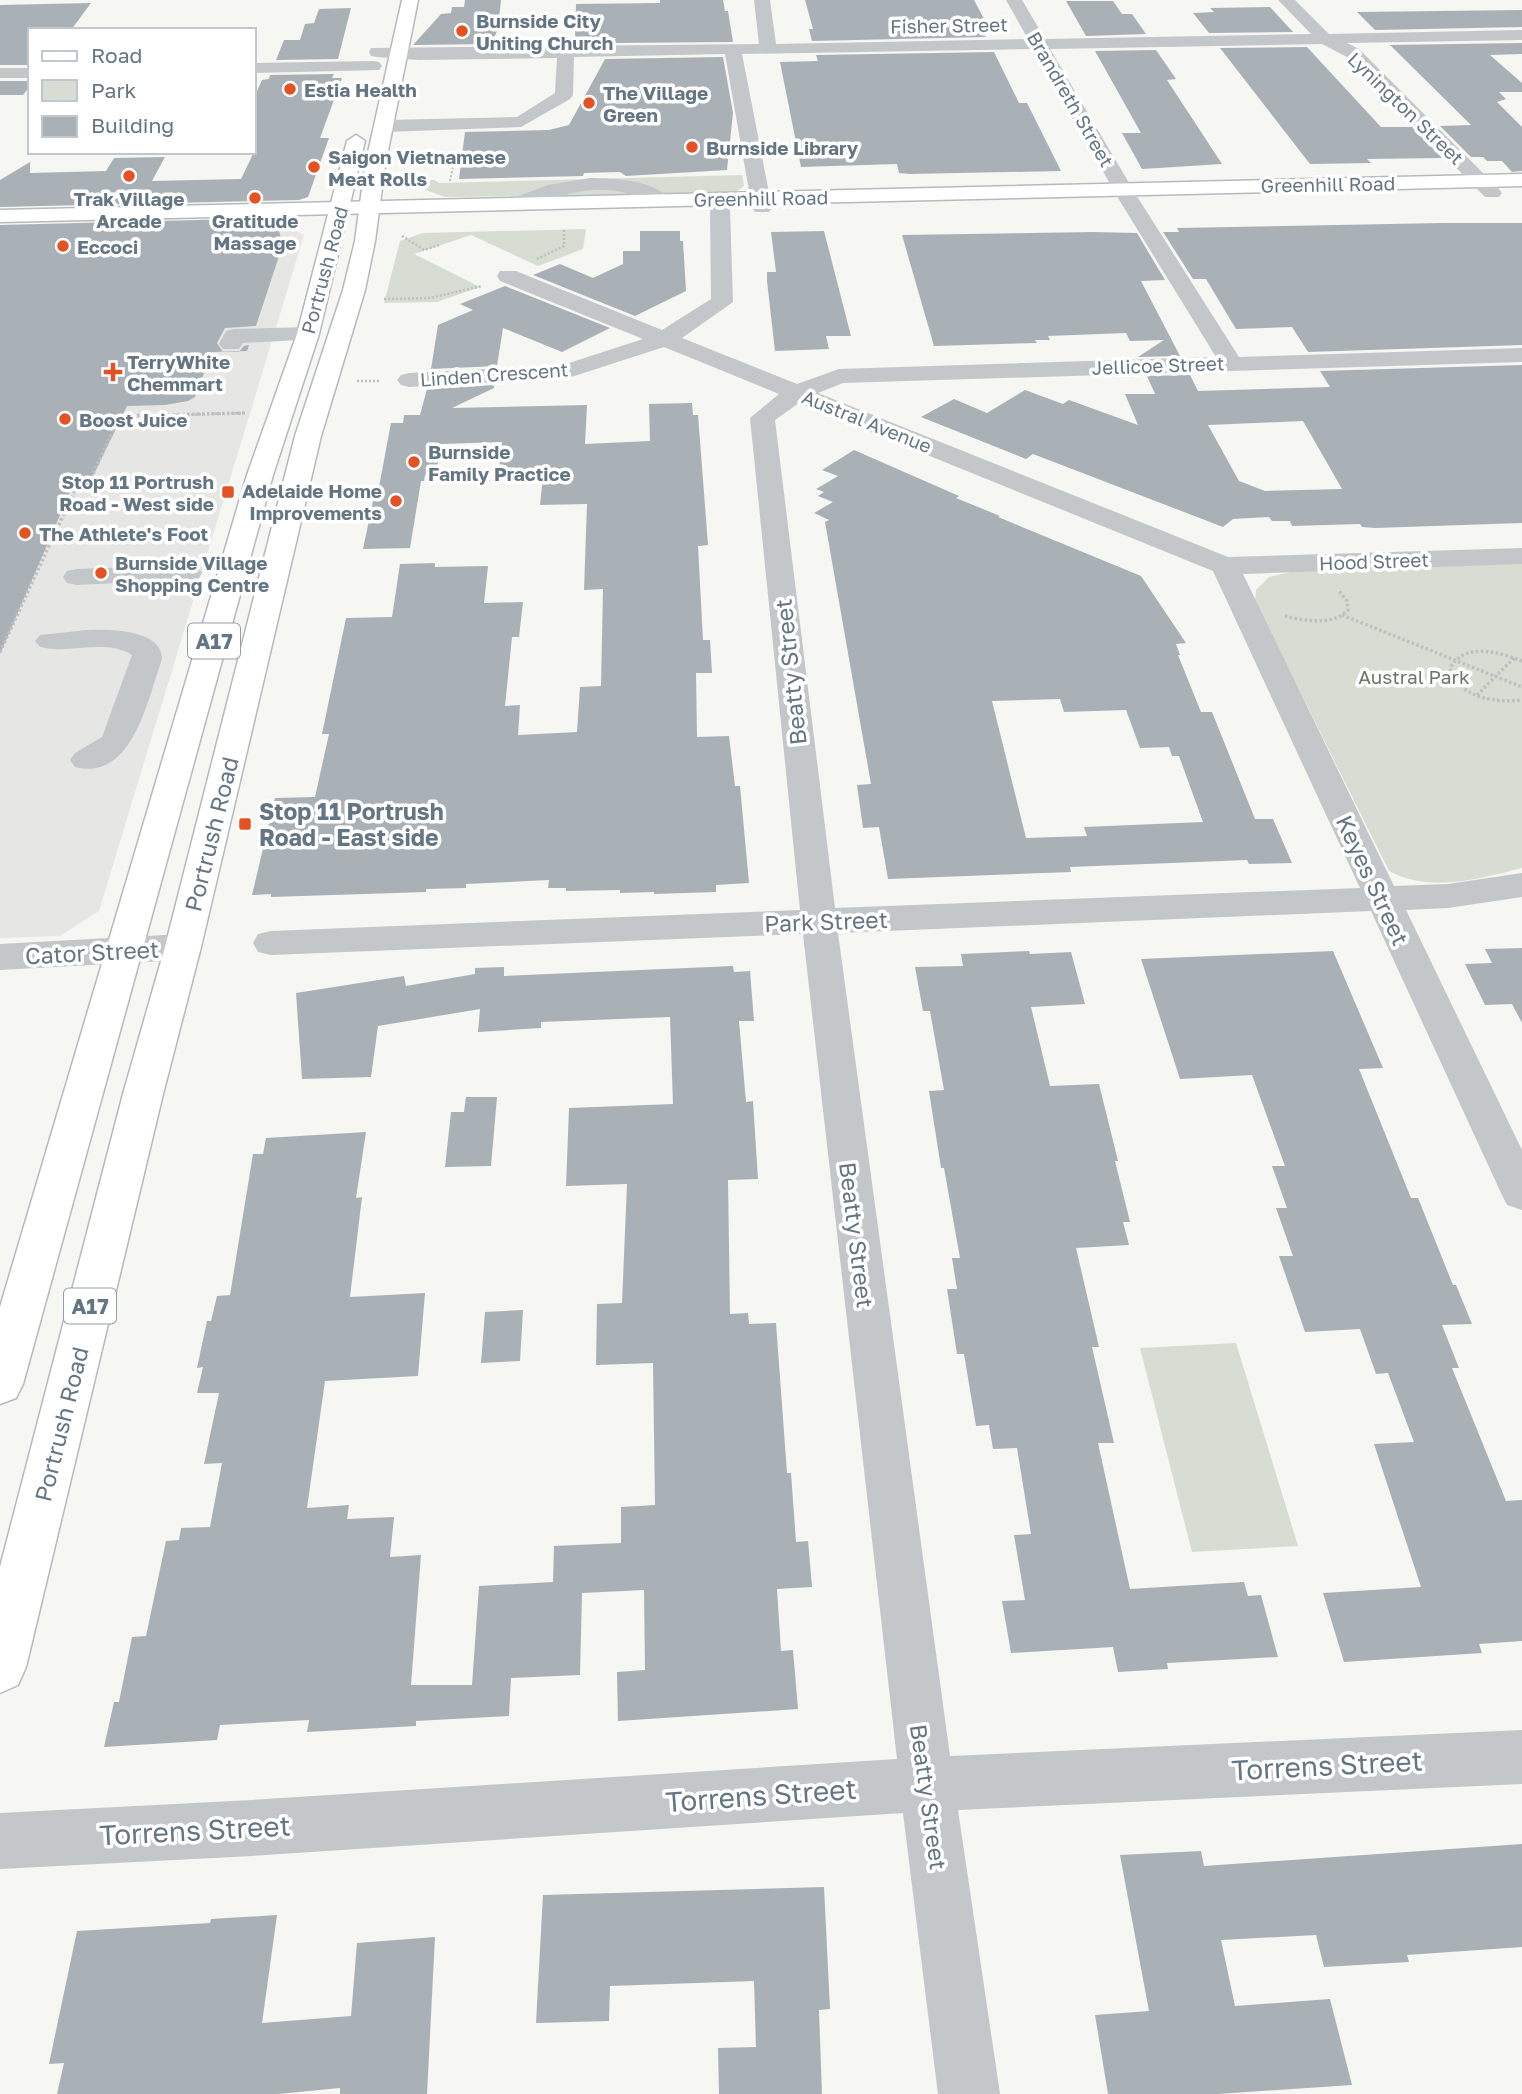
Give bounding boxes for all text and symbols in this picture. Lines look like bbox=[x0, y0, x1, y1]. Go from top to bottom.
place label: Burnside City Uniting Church bbox=[476, 9, 613, 54]
street label: Fisher Street bbox=[890, 12, 1008, 38]
marker: Burnside City Uniting Church bbox=[454, 23, 470, 39]
street label: Brandreth Street bbox=[1023, 27, 1119, 171]
legend bbox=[28, 28, 256, 154]
text: Road bbox=[91, 42, 142, 68]
street label: Lynington Street bbox=[1343, 47, 1469, 169]
text: Park bbox=[91, 77, 137, 103]
place label: Estia Health bbox=[304, 78, 417, 101]
marker: Estia Health bbox=[282, 81, 298, 97]
place label: The Village Green bbox=[603, 81, 708, 126]
marker: The Village Green bbox=[581, 95, 597, 111]
text: Building bbox=[91, 112, 174, 138]
place label: Burnside Library bbox=[706, 136, 859, 159]
marker: Burnside Library bbox=[684, 139, 700, 155]
place label: Saigon Vietnamese Meat Rolls bbox=[328, 145, 506, 190]
marker: Saigon Vietnamese Meat Rolls bbox=[306, 159, 322, 175]
marker: Trak Village Arcade bbox=[121, 168, 137, 184]
street label: Greenhill Road bbox=[1261, 171, 1395, 197]
street label: Greenhill Road bbox=[694, 185, 828, 211]
place label: Trak Village Arcade bbox=[74, 187, 184, 232]
marker: Gratitude Massage bbox=[247, 190, 263, 206]
street label: Portrush Road bbox=[296, 204, 352, 336]
place label: Gratitude Massage bbox=[212, 209, 298, 254]
place label: Eccoci bbox=[77, 235, 138, 258]
marker: Eccoci bbox=[55, 238, 71, 254]
place label: TerryWhite Chemmart bbox=[127, 350, 230, 395]
street label: Jellicoe Street bbox=[1091, 351, 1225, 379]
street label: Linden Crescent bbox=[419, 357, 569, 391]
marker: TerryWhite Chemmart bbox=[105, 364, 121, 380]
street label: Austral Avenue bbox=[799, 385, 935, 457]
place label: Boost Juice bbox=[79, 408, 188, 431]
marker: Boost Juice bbox=[57, 411, 73, 427]
place label: Burnside Family Practice bbox=[428, 440, 571, 485]
marker: Burnside Family Practice bbox=[406, 454, 422, 470]
place label: Stop 11 Portrush Road - West side bbox=[59, 470, 214, 515]
place label: Adelaide Home Improvements bbox=[242, 479, 382, 524]
marker: Stop 11 Portrush Road - West side bbox=[220, 484, 236, 500]
marker: Adelaide Home Improvements bbox=[388, 493, 404, 509]
place label: The Athlete's Foot bbox=[39, 522, 209, 545]
marker: The Athlete's Foot bbox=[17, 525, 33, 541]
street label: Hood Street bbox=[1319, 548, 1429, 574]
place label: Burnside Village Shopping Centre bbox=[115, 551, 269, 596]
marker: Burnside Village Shopping Centre bbox=[93, 565, 109, 581]
street label: Beatty Street bbox=[768, 598, 812, 746]
road number: A17 bbox=[188, 624, 240, 658]
park label: Austral Park bbox=[1358, 665, 1470, 688]
street label: Portrush Road bbox=[178, 754, 244, 914]
place label: Stop 11 Portrush Road - East side bbox=[259, 797, 444, 851]
street label: Keyes Street bbox=[1331, 811, 1415, 949]
marker: Stop 11 Portrush Road - East side bbox=[237, 816, 253, 832]
street label: Park Street bbox=[764, 905, 888, 937]
street label: Cator Street bbox=[24, 935, 160, 969]
street label: Beatty Street bbox=[834, 1160, 880, 1310]
road number: A17 bbox=[64, 1288, 116, 1324]
street label: Portrush Road bbox=[28, 1344, 94, 1504]
street label: Beatty Street bbox=[905, 1722, 953, 1872]
street label: Torrens Street bbox=[1231, 1744, 1423, 1786]
street label: Torrens Street bbox=[664, 1772, 858, 1818]
street label: Torrens Street bbox=[99, 1809, 291, 1851]

